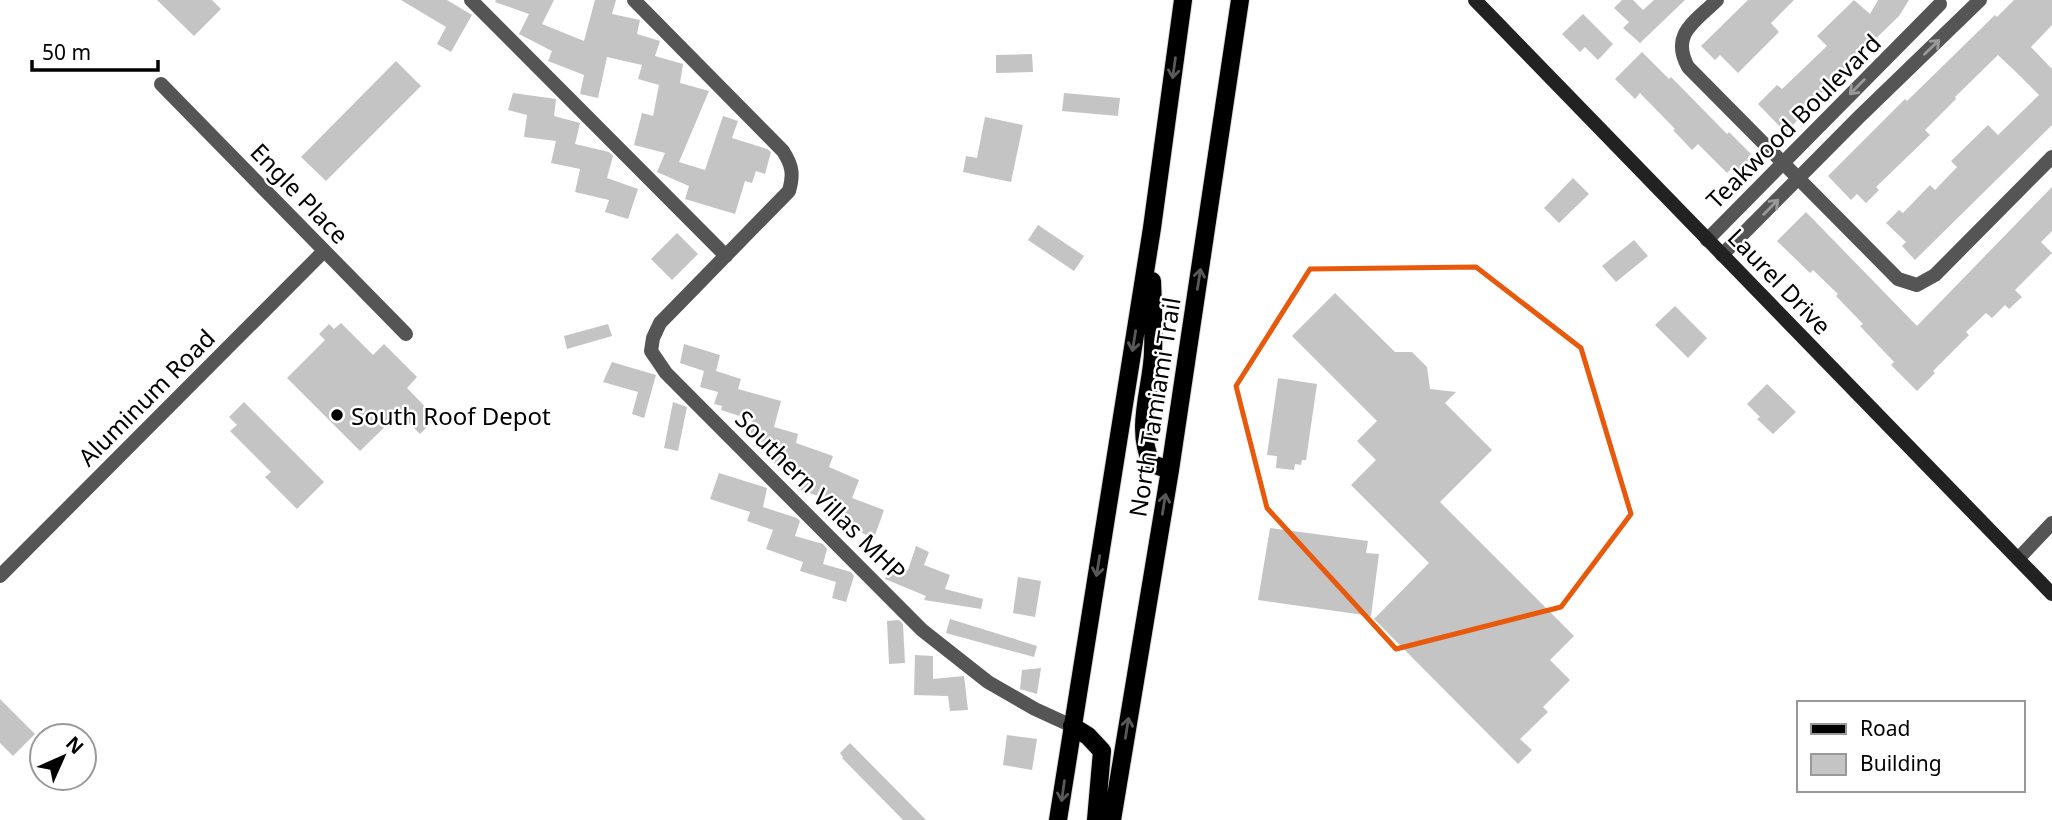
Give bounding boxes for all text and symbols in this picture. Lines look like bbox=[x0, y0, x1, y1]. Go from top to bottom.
street label: Teakwood Boulevard bbox=[1698, 26, 1888, 216]
scale bar bbox=[32, 28, 158, 72]
text: 50 m bbox=[42, 38, 91, 66]
one-way arrow bbox=[1923, 38, 1940, 55]
one-way arrow bbox=[1167, 56, 1180, 79]
one-way arrow bbox=[1849, 78, 1866, 95]
street label: Engle Place bbox=[244, 135, 356, 251]
one-way arrow bbox=[1762, 198, 1779, 215]
street label: Laurel Drive bbox=[1721, 221, 1839, 341]
one-way arrow bbox=[1193, 268, 1206, 291]
street label: North Tamiami Trail bbox=[1120, 295, 1188, 519]
street label: Aluminum Road bbox=[70, 321, 222, 473]
one-way arrow bbox=[1127, 329, 1140, 352]
place label: South Roof Depot bbox=[351, 399, 551, 432]
street label: Southern Villas MHP bbox=[728, 402, 914, 588]
marker: South Roof Depot bbox=[329, 407, 345, 423]
one-way arrow bbox=[1158, 493, 1171, 516]
one-way arrow bbox=[1091, 554, 1104, 577]
legend bbox=[1797, 701, 2024, 792]
text: Road bbox=[1860, 714, 1910, 742]
one-way arrow bbox=[1121, 718, 1134, 740]
north arrow bbox=[28, 722, 98, 792]
text: N bbox=[60, 730, 90, 760]
text: Building bbox=[1860, 749, 1942, 777]
one-way arrow bbox=[1056, 779, 1069, 802]

